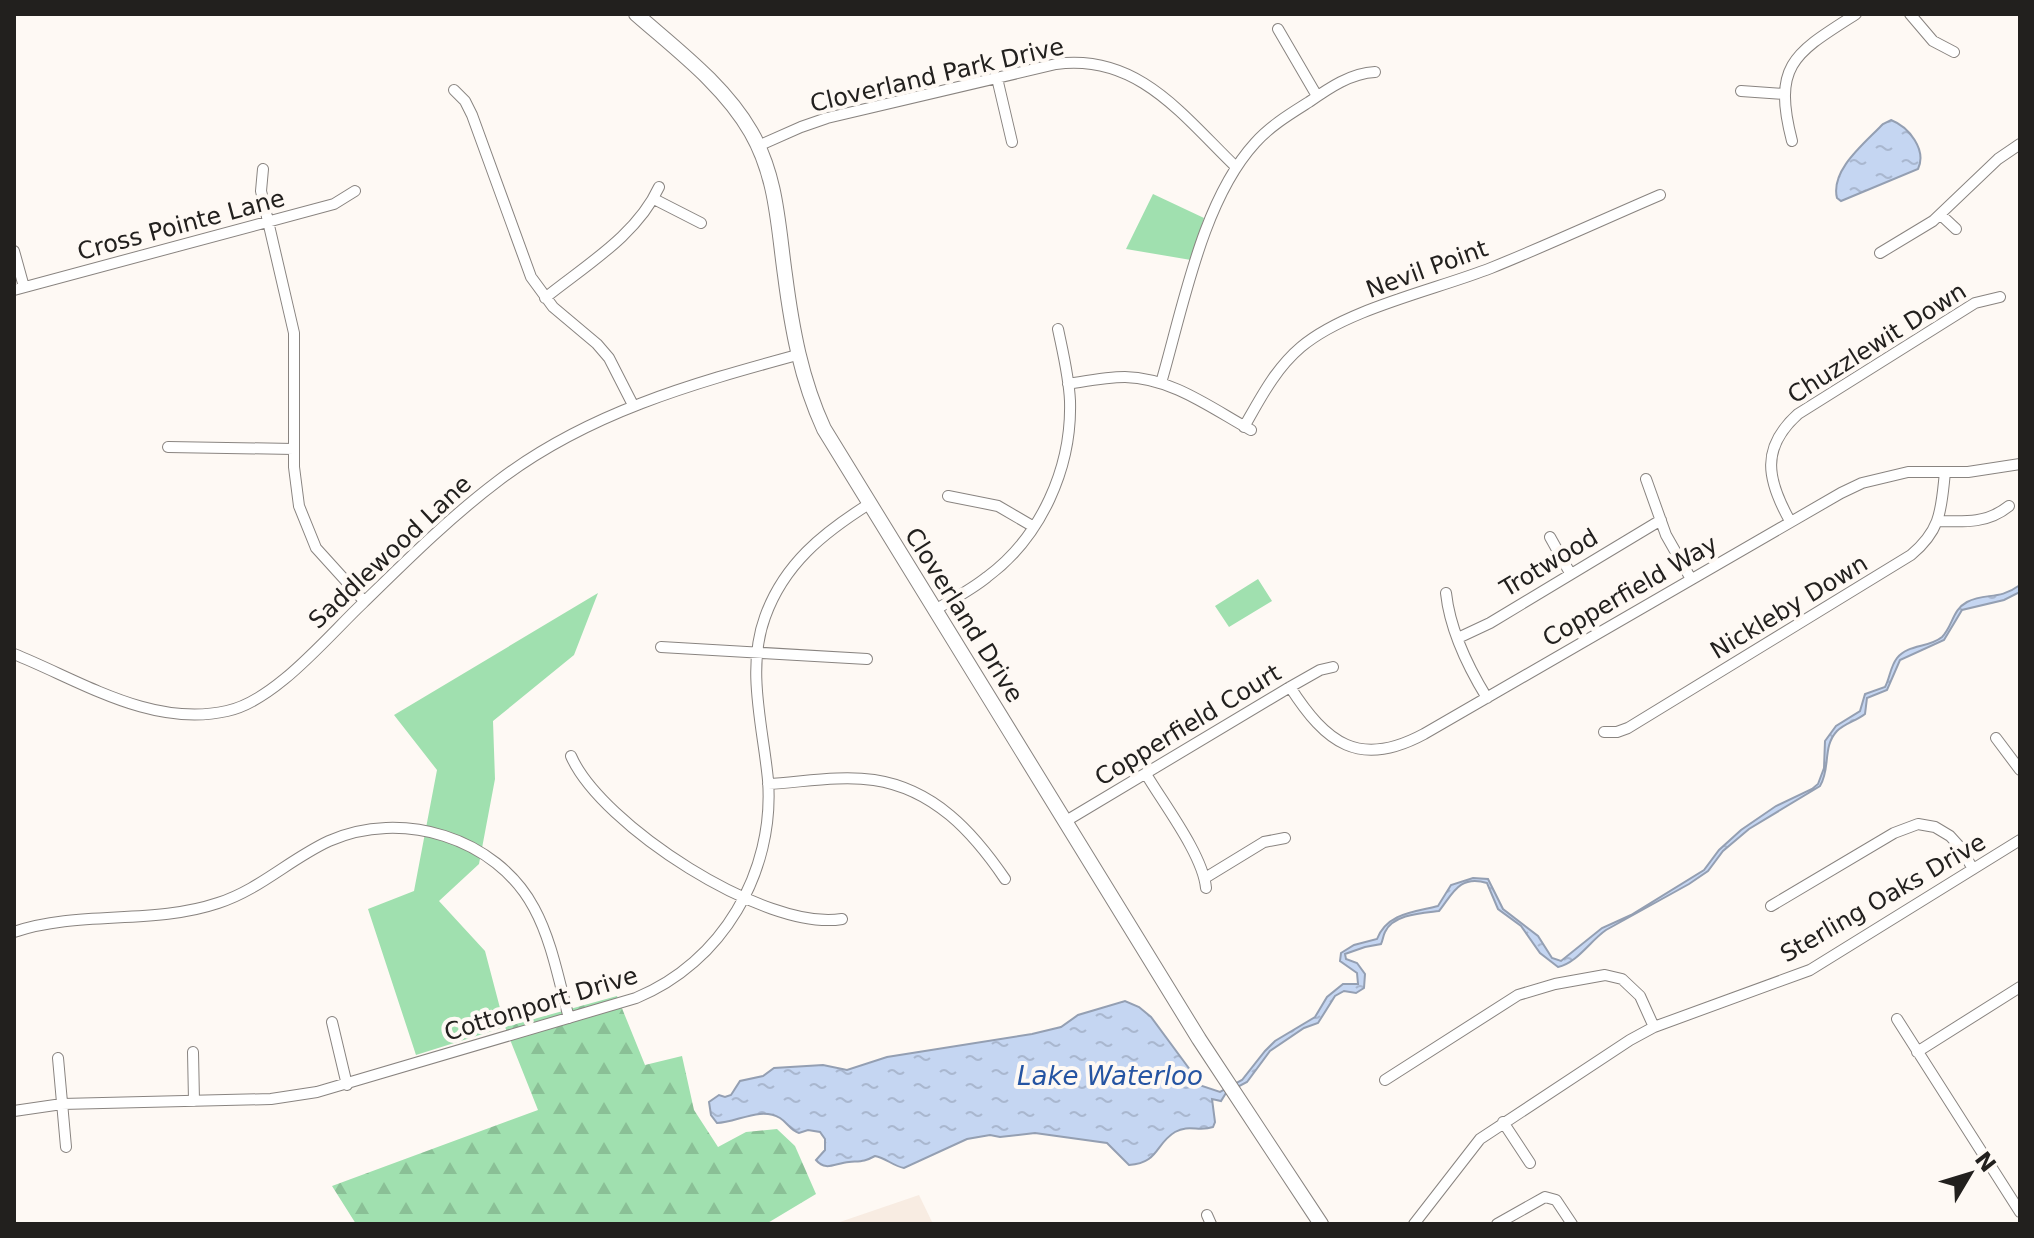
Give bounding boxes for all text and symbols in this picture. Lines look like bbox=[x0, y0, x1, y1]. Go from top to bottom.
street label: Cloverland Park Drive bbox=[807, 32, 1067, 118]
street label: Cross Pointe Lane bbox=[74, 184, 288, 266]
street label: Nevil Point bbox=[1362, 234, 1492, 304]
street label: Chuzzlewit Down bbox=[1783, 277, 1971, 409]
street label: Saddlewood Lane bbox=[303, 470, 477, 634]
street label: Cloverland Drive bbox=[899, 523, 1029, 707]
street label: Trotwood bbox=[1494, 523, 1603, 604]
street label: Copperfield Way bbox=[1538, 530, 1722, 652]
street label: Nickleby Down bbox=[1705, 549, 1873, 665]
street label: Copperfield Court bbox=[1090, 658, 1286, 792]
street label: Sterling Oaks Drive bbox=[1775, 828, 1991, 968]
street label: Cottonport Drive bbox=[441, 961, 641, 1047]
water label: Lake Waterloo bbox=[1017, 1061, 1203, 1091]
north arrow bbox=[1930, 1134, 2010, 1214]
text: N bbox=[1970, 1147, 2001, 1177]

